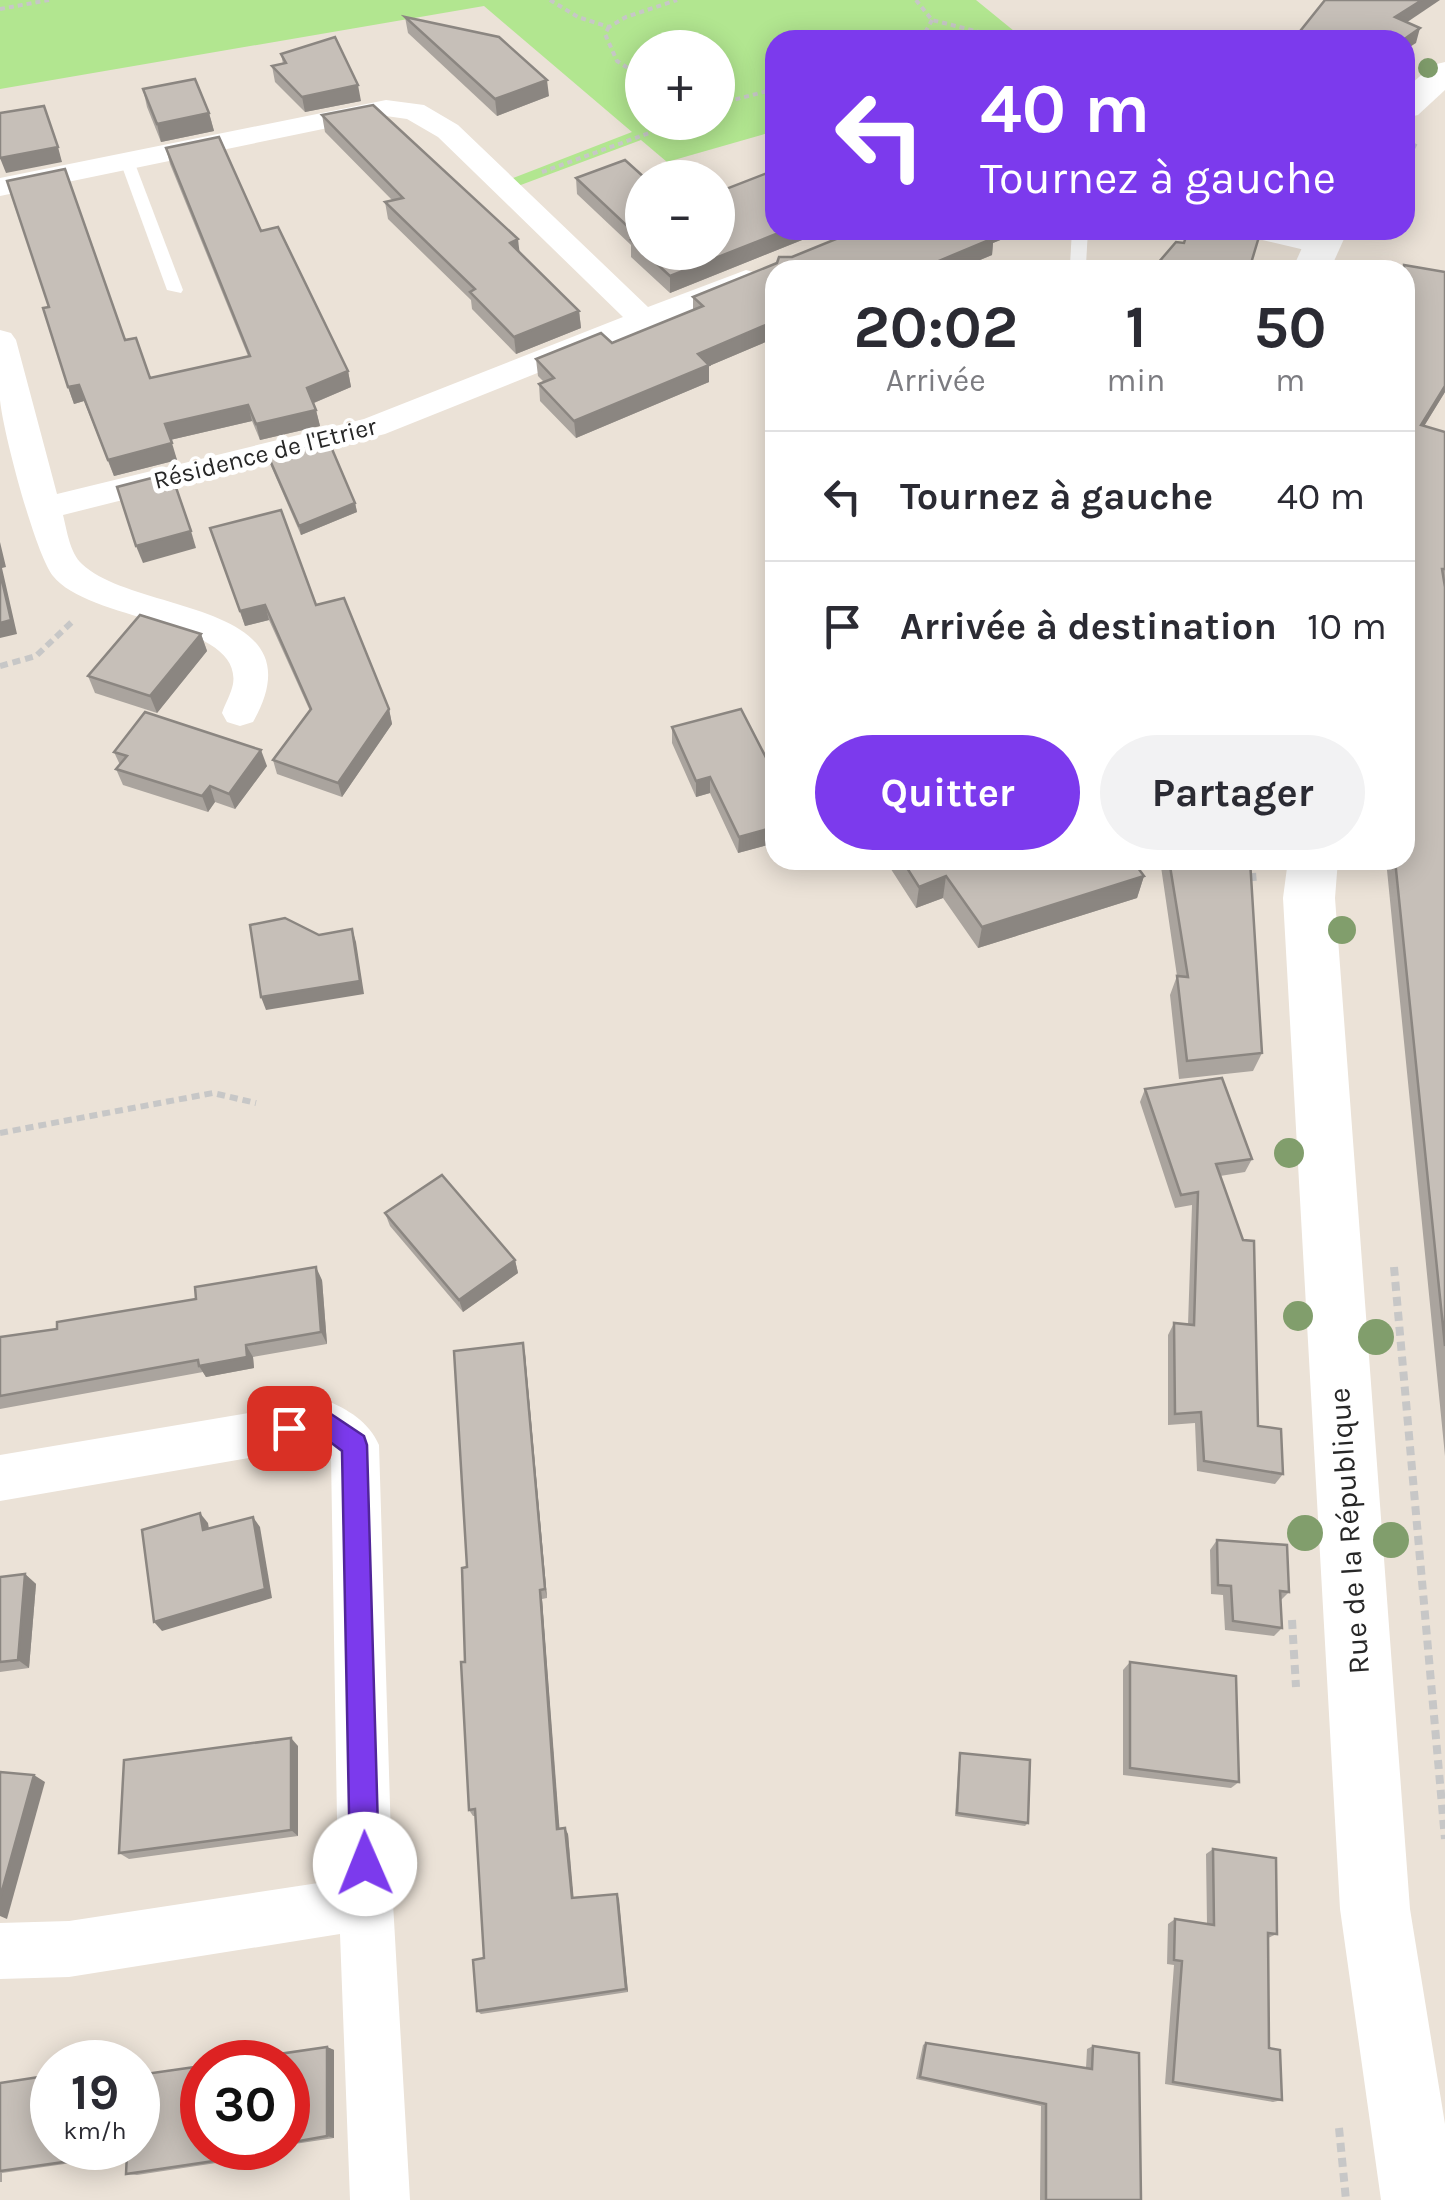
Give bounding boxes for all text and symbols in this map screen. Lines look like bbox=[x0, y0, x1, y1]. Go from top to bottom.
map controls bbox=[625, 30, 735, 270]
button: + bbox=[625, 30, 735, 140]
text: 40 m bbox=[980, 68, 1150, 150]
icon: left bbox=[815, 70, 945, 200]
text: Tournez à gauche bbox=[980, 152, 1336, 204]
button: − bbox=[625, 160, 735, 270]
text: 20:02 bbox=[853, 292, 1018, 362]
text: 1 bbox=[1125, 292, 1147, 362]
text: 50 bbox=[1254, 292, 1327, 362]
text: Arrivée bbox=[886, 362, 986, 399]
text: min bbox=[1106, 362, 1165, 399]
text: m bbox=[1275, 362, 1305, 399]
street label: Résidence de l'Etrier bbox=[150, 411, 381, 495]
icon: left bbox=[815, 469, 870, 524]
text: Tournez à gauche bbox=[900, 474, 1213, 519]
text: 40 m bbox=[1277, 474, 1365, 519]
icon: arrive bbox=[815, 599, 870, 654]
text: Arrivée à destination bbox=[900, 604, 1277, 649]
text: 10 m bbox=[1307, 604, 1387, 649]
button: Quitter bbox=[815, 735, 1080, 850]
button: Partager bbox=[1100, 735, 1365, 850]
pin bbox=[247, 1386, 332, 1471]
street label: Rue de la République bbox=[1321, 1387, 1377, 1675]
icon: arrive bbox=[262, 1401, 317, 1456]
position arrow bbox=[313, 1812, 417, 1916]
speed limit sign: 30 bbox=[180, 2040, 310, 2170]
text: 19 bbox=[71, 2063, 119, 2122]
text: km/h bbox=[63, 2116, 127, 2145]

